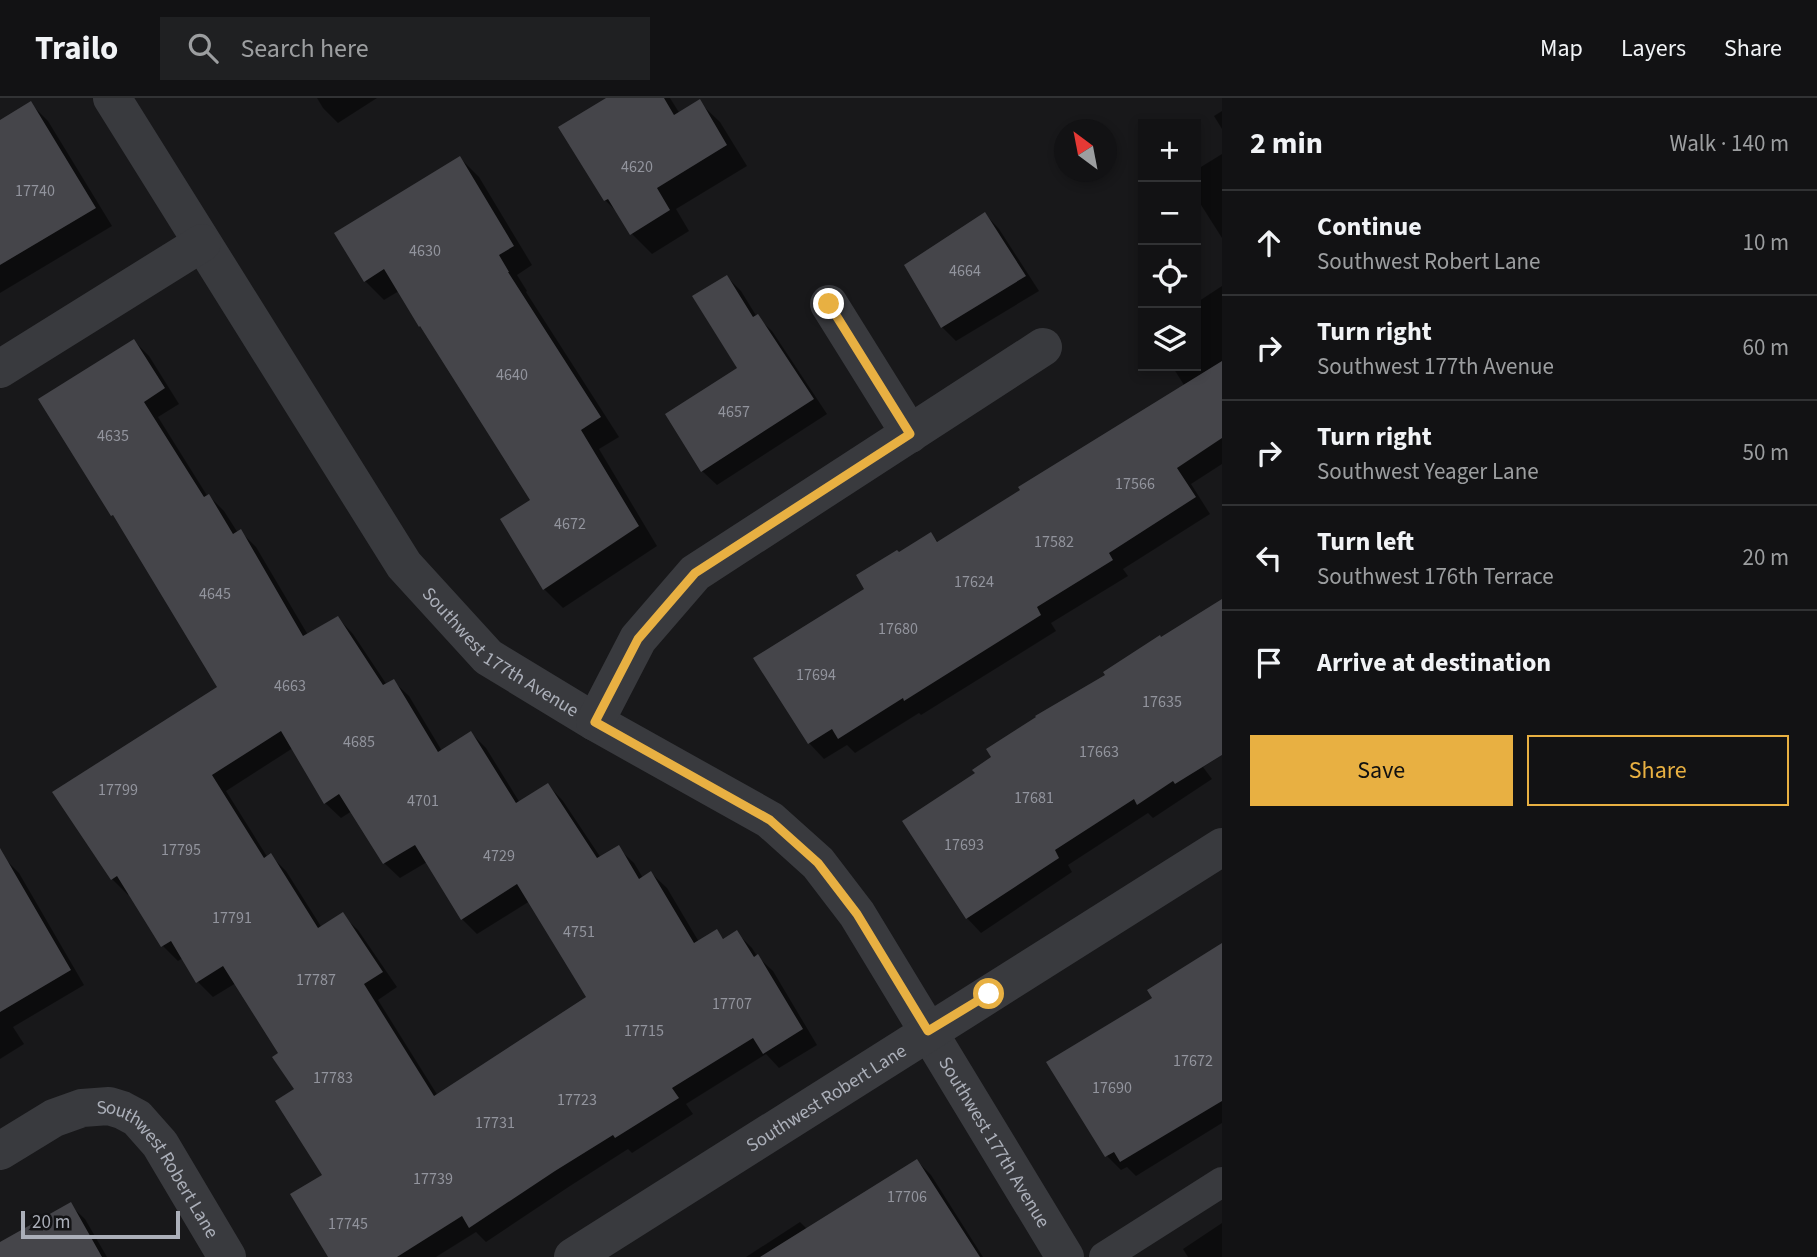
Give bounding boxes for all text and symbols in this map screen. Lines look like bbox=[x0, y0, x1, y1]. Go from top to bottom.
search box bbox=[160, 17, 650, 80]
text: Trailo bbox=[35, 25, 118, 72]
icon: search bbox=[184, 29, 222, 67]
text: Search here bbox=[240, 30, 369, 67]
text: Map bbox=[1540, 31, 1583, 66]
text: Layers bbox=[1621, 31, 1686, 66]
text: Share bbox=[1724, 31, 1782, 66]
north arrow bbox=[1054, 119, 1117, 182]
map controls bbox=[1138, 119, 1201, 371]
button: + bbox=[1138, 119, 1201, 182]
text: 2 min bbox=[1250, 122, 1323, 165]
text: Walk · 140 m bbox=[1670, 127, 1789, 160]
house number: 4620 bbox=[621, 156, 653, 178]
house number: 17740 bbox=[15, 180, 55, 202]
button: − bbox=[1138, 182, 1201, 245]
text: Continue bbox=[1317, 208, 1422, 245]
icon: ahead bbox=[1250, 224, 1288, 262]
text: 10 m bbox=[1742, 226, 1789, 259]
house number: 4630 bbox=[409, 240, 441, 262]
button: locate bbox=[1138, 245, 1201, 308]
text: Southwest Robert Lane bbox=[1317, 245, 1541, 278]
house number: 4664 bbox=[949, 260, 981, 282]
route end bbox=[813, 288, 844, 319]
button: layers bbox=[1138, 308, 1201, 371]
text: Turn right bbox=[1317, 313, 1432, 350]
icon: right bbox=[1250, 329, 1288, 367]
text: 60 m bbox=[1742, 331, 1789, 364]
text: Southwest 177th Avenue bbox=[1317, 350, 1554, 383]
house number: 4640 bbox=[496, 364, 528, 386]
house number: 4657 bbox=[718, 401, 750, 423]
text: Turn right bbox=[1317, 418, 1432, 455]
house number: 4635 bbox=[97, 425, 129, 447]
icon: right bbox=[1250, 434, 1288, 472]
text: 50 m bbox=[1742, 436, 1789, 469]
text: Southwest Yeager Lane bbox=[1317, 455, 1539, 488]
house number: 17566 bbox=[1115, 473, 1155, 495]
house number: 4672 bbox=[554, 513, 586, 535]
text: Turn left bbox=[1317, 523, 1414, 560]
house number: 17582 bbox=[1034, 531, 1074, 553]
icon: left bbox=[1250, 539, 1288, 577]
text: 20 m bbox=[1742, 541, 1789, 574]
text: Southwest 176th Terrace bbox=[1317, 560, 1554, 593]
house number: 17624 bbox=[954, 571, 994, 593]
street label: Southwest 177th Avenue bbox=[415, 581, 584, 724]
house number: 4645 bbox=[199, 583, 231, 605]
house number: 17680 bbox=[878, 618, 918, 640]
icon: arrive bbox=[1250, 644, 1288, 682]
text: Arrive at destination bbox=[1317, 644, 1551, 681]
house number: 17694 bbox=[796, 664, 836, 686]
house number: 4663 bbox=[274, 675, 306, 697]
house number: 17635 bbox=[1142, 691, 1182, 713]
house number: 4685 bbox=[343, 731, 375, 753]
button: Save bbox=[1250, 735, 1513, 806]
button: Share bbox=[1527, 735, 1789, 806]
house number: 17663 bbox=[1079, 741, 1119, 763]
house number: 17799 bbox=[98, 779, 138, 801]
house number: 17681 bbox=[1014, 787, 1054, 809]
house number: 4701 bbox=[407, 790, 439, 812]
house number: 17693 bbox=[944, 834, 984, 856]
house number: 17795 bbox=[161, 839, 201, 861]
house number: 4729 bbox=[483, 845, 515, 867]
house number: 17791 bbox=[212, 907, 252, 929]
house number: 4751 bbox=[563, 921, 595, 943]
house number: 17787 bbox=[296, 969, 336, 991]
route start bbox=[973, 978, 1004, 1009]
house number: 17707 bbox=[712, 993, 752, 1015]
house number: 17715 bbox=[624, 1020, 664, 1042]
street label: Southwest Robert Lane bbox=[741, 1038, 912, 1159]
house number: 17672 bbox=[1173, 1050, 1213, 1072]
street label: Southwest 177th Avenue bbox=[931, 1052, 1056, 1233]
house number: 17783 bbox=[313, 1067, 353, 1089]
house number: 17690 bbox=[1092, 1077, 1132, 1099]
house number: 17723 bbox=[557, 1089, 597, 1111]
street label: Southwest Robert Lane bbox=[96, 1094, 225, 1244]
house number: 17731 bbox=[475, 1112, 515, 1134]
house number: 17739 bbox=[413, 1168, 453, 1190]
house number: 17706 bbox=[887, 1186, 927, 1208]
scale bar bbox=[21, 1208, 180, 1240]
text: 20 m bbox=[32, 1209, 70, 1236]
house number: 17745 bbox=[328, 1213, 368, 1235]

